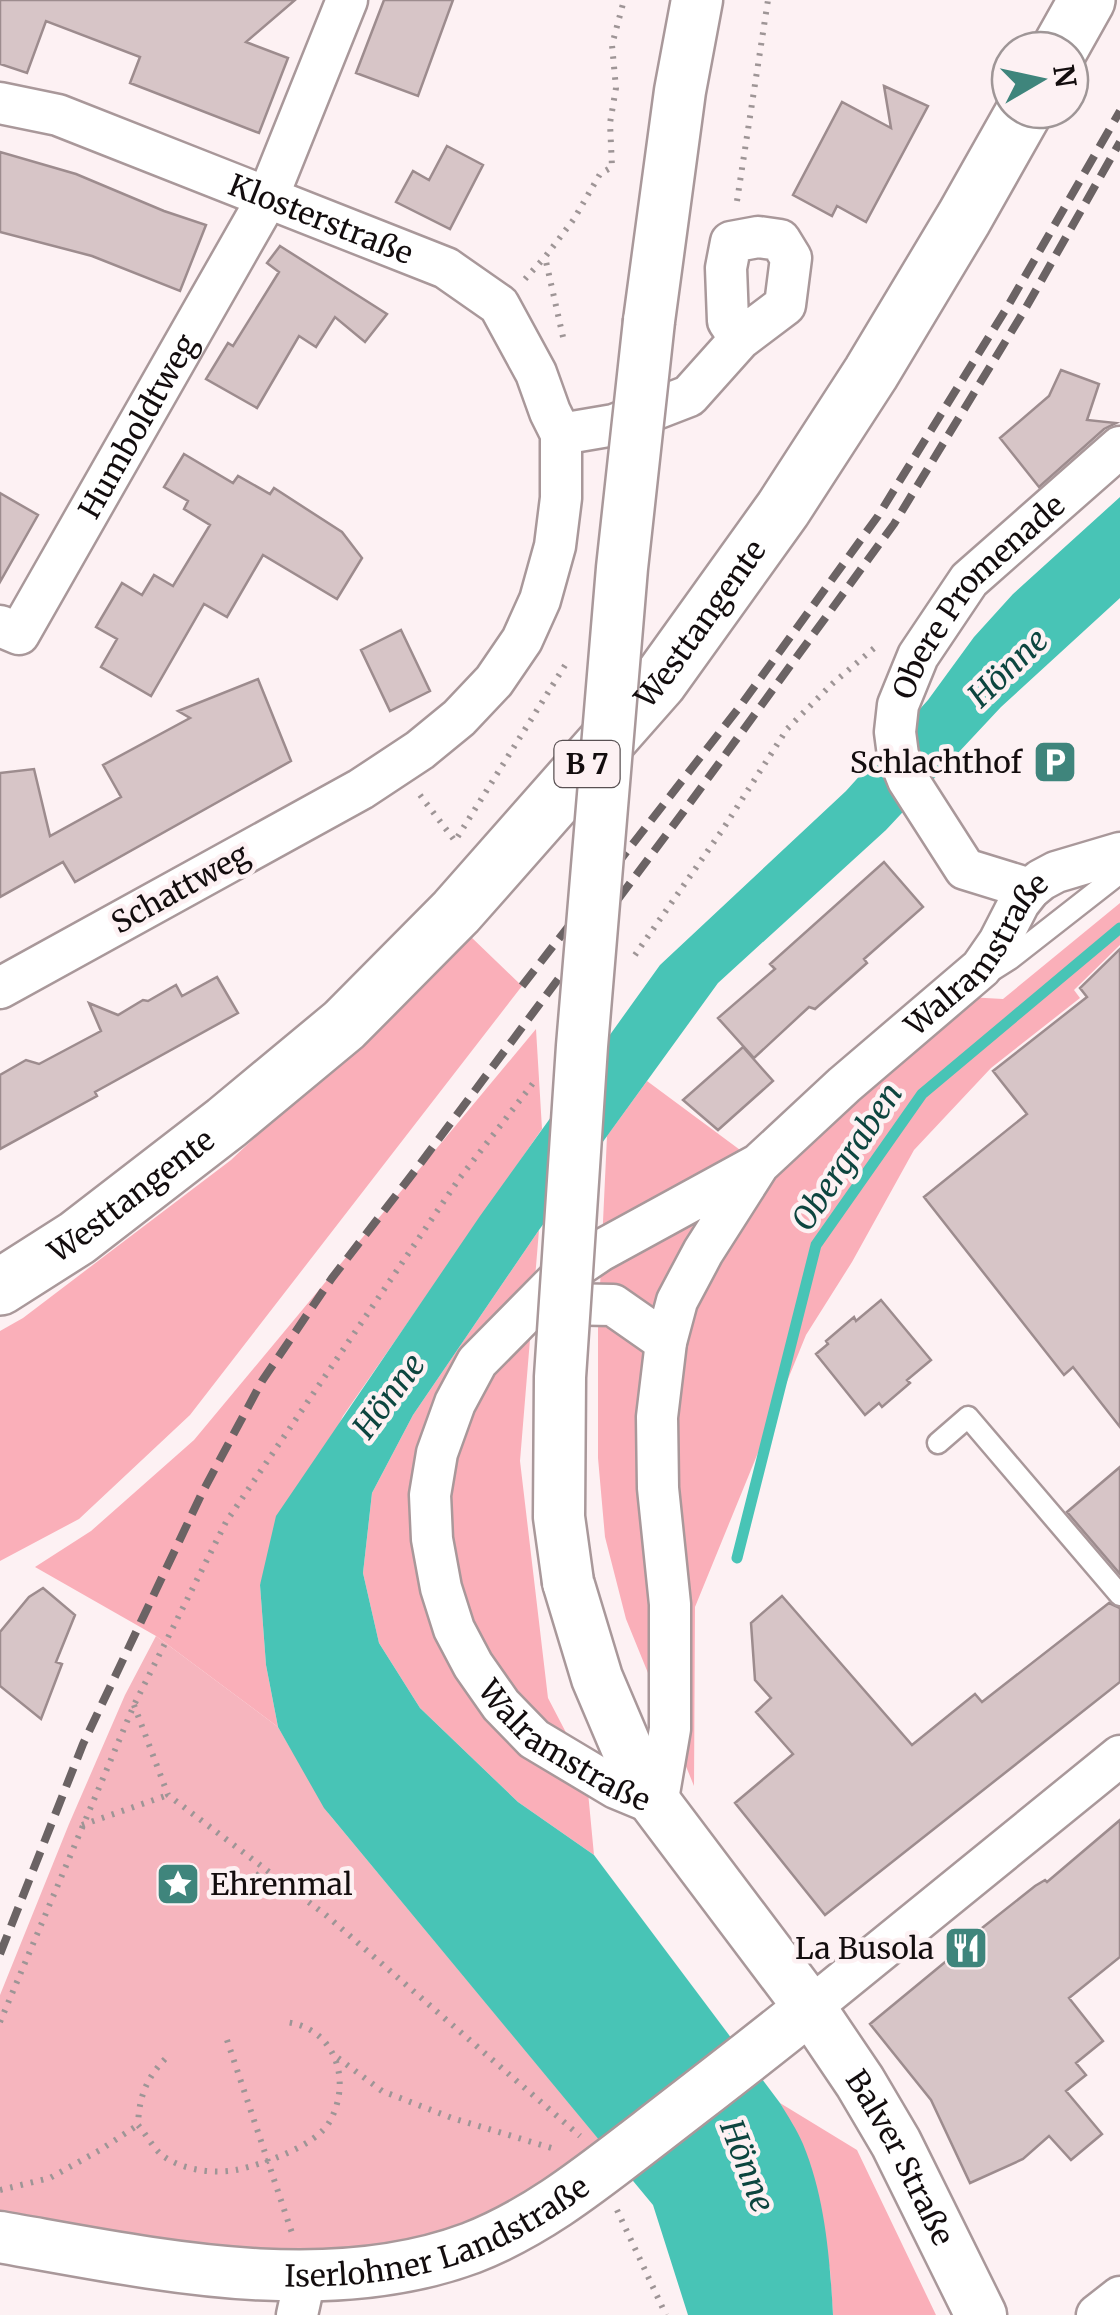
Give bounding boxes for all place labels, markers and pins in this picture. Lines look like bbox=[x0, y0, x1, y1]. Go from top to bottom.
parking icon: Schlachthof bbox=[1032, 739, 1078, 785]
place label: Schlachthof bbox=[850, 743, 1024, 781]
place icon: Ehrenmal bbox=[155, 1861, 201, 1907]
place label: Ehrenmal bbox=[210, 1865, 352, 1903]
restaurant icon: La Busola bbox=[943, 1925, 989, 1971]
place label: La Busola bbox=[795, 1929, 934, 1967]

